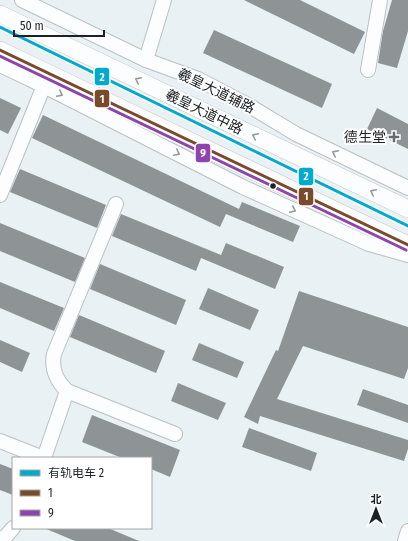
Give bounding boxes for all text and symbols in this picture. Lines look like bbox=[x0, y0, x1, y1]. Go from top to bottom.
scale bar bbox=[14, 12, 104, 38]
text: 50 m bbox=[20, 19, 44, 33]
street label: 羲皇大道辅路 bbox=[175, 65, 257, 117]
line badge: 2 bbox=[94, 67, 110, 86]
text: 2 bbox=[98, 71, 105, 84]
one-way arrow bbox=[135, 77, 143, 85]
street label: 羲皇大道中路 bbox=[163, 86, 245, 138]
one-way arrow bbox=[56, 89, 64, 97]
line badge: 1 bbox=[94, 89, 110, 108]
text: 1 bbox=[100, 93, 104, 106]
place label: 德生堂 bbox=[344, 129, 386, 146]
marker: 德生堂 bbox=[389, 132, 399, 142]
one-way arrow bbox=[252, 133, 260, 141]
line badge: 9 bbox=[195, 143, 211, 163]
text: 9 bbox=[200, 147, 206, 160]
one-way arrow bbox=[172, 148, 180, 156]
one-way arrow bbox=[332, 150, 339, 158]
line badge: 2 bbox=[298, 167, 314, 186]
text: 2 bbox=[302, 170, 309, 183]
unlabelled marker bbox=[268, 181, 278, 191]
line badge: 1 bbox=[298, 187, 314, 206]
one-way arrow bbox=[369, 189, 377, 197]
text: 1 bbox=[304, 190, 308, 203]
one-way arrow bbox=[290, 205, 297, 213]
legend bbox=[12, 457, 152, 529]
text: 有轨电车 2 bbox=[48, 466, 104, 480]
text: 1 bbox=[48, 486, 53, 500]
north arrow bbox=[356, 489, 396, 529]
text: 北 bbox=[371, 493, 382, 506]
text: 9 bbox=[48, 506, 54, 520]

